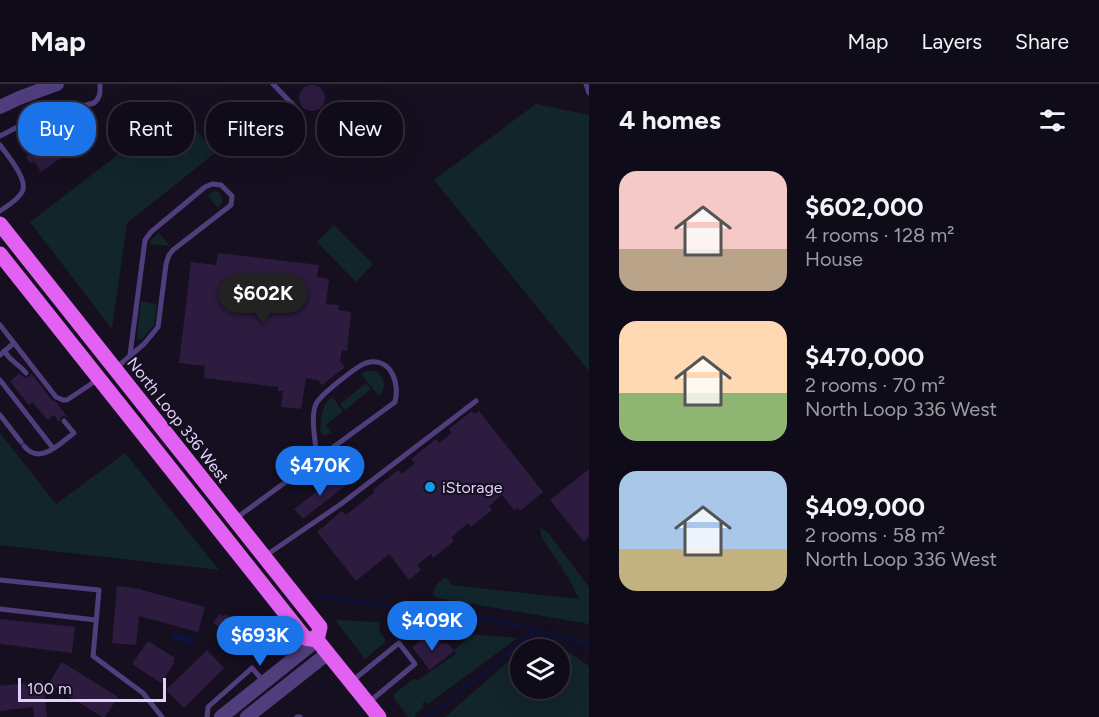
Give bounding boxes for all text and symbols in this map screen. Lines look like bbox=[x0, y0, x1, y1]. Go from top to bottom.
text: Map bbox=[30, 24, 86, 58]
text: Map bbox=[848, 29, 888, 54]
text: Layers bbox=[921, 29, 982, 54]
text: Share bbox=[1015, 29, 1069, 54]
chip: Buy bbox=[18, 102, 96, 156]
chip: Rent bbox=[108, 102, 194, 156]
chip: Filters bbox=[206, 102, 305, 156]
chip: New bbox=[317, 102, 403, 156]
text: 4 homes bbox=[619, 104, 721, 136]
icon: filters bbox=[1036, 104, 1069, 137]
text: $602,000 bbox=[805, 191, 924, 223]
icon: home bbox=[667, 195, 739, 267]
text: 4 rooms · 128 m² bbox=[805, 223, 955, 247]
text: House bbox=[805, 247, 863, 271]
pin: $602K bbox=[221, 274, 305, 325]
text: $602K bbox=[233, 281, 293, 305]
text: $470,000 bbox=[805, 341, 924, 373]
icon: home bbox=[667, 345, 739, 417]
street label: North Loop 336 West bbox=[123, 354, 233, 486]
text: 2 rooms · 70 m² bbox=[805, 373, 945, 397]
text: North Loop 336 West bbox=[805, 397, 997, 421]
pin: $470K bbox=[278, 446, 362, 497]
text: $470K bbox=[289, 453, 351, 477]
place label: iStorage bbox=[442, 478, 503, 497]
marker: iStorage bbox=[423, 480, 437, 494]
text: $409,000 bbox=[805, 491, 925, 523]
icon: home bbox=[667, 495, 739, 567]
text: 2 rooms · 58 m² bbox=[805, 523, 945, 547]
text: North Loop 336 West bbox=[805, 547, 997, 571]
pin: $409K bbox=[390, 601, 474, 652]
text: $409K bbox=[401, 608, 463, 632]
pin: $693K bbox=[218, 616, 302, 667]
text: $693K bbox=[231, 623, 289, 647]
map controls bbox=[510, 639, 570, 699]
button: layers bbox=[510, 639, 570, 699]
scale bar bbox=[18, 675, 166, 702]
text: 100 m bbox=[27, 679, 72, 698]

